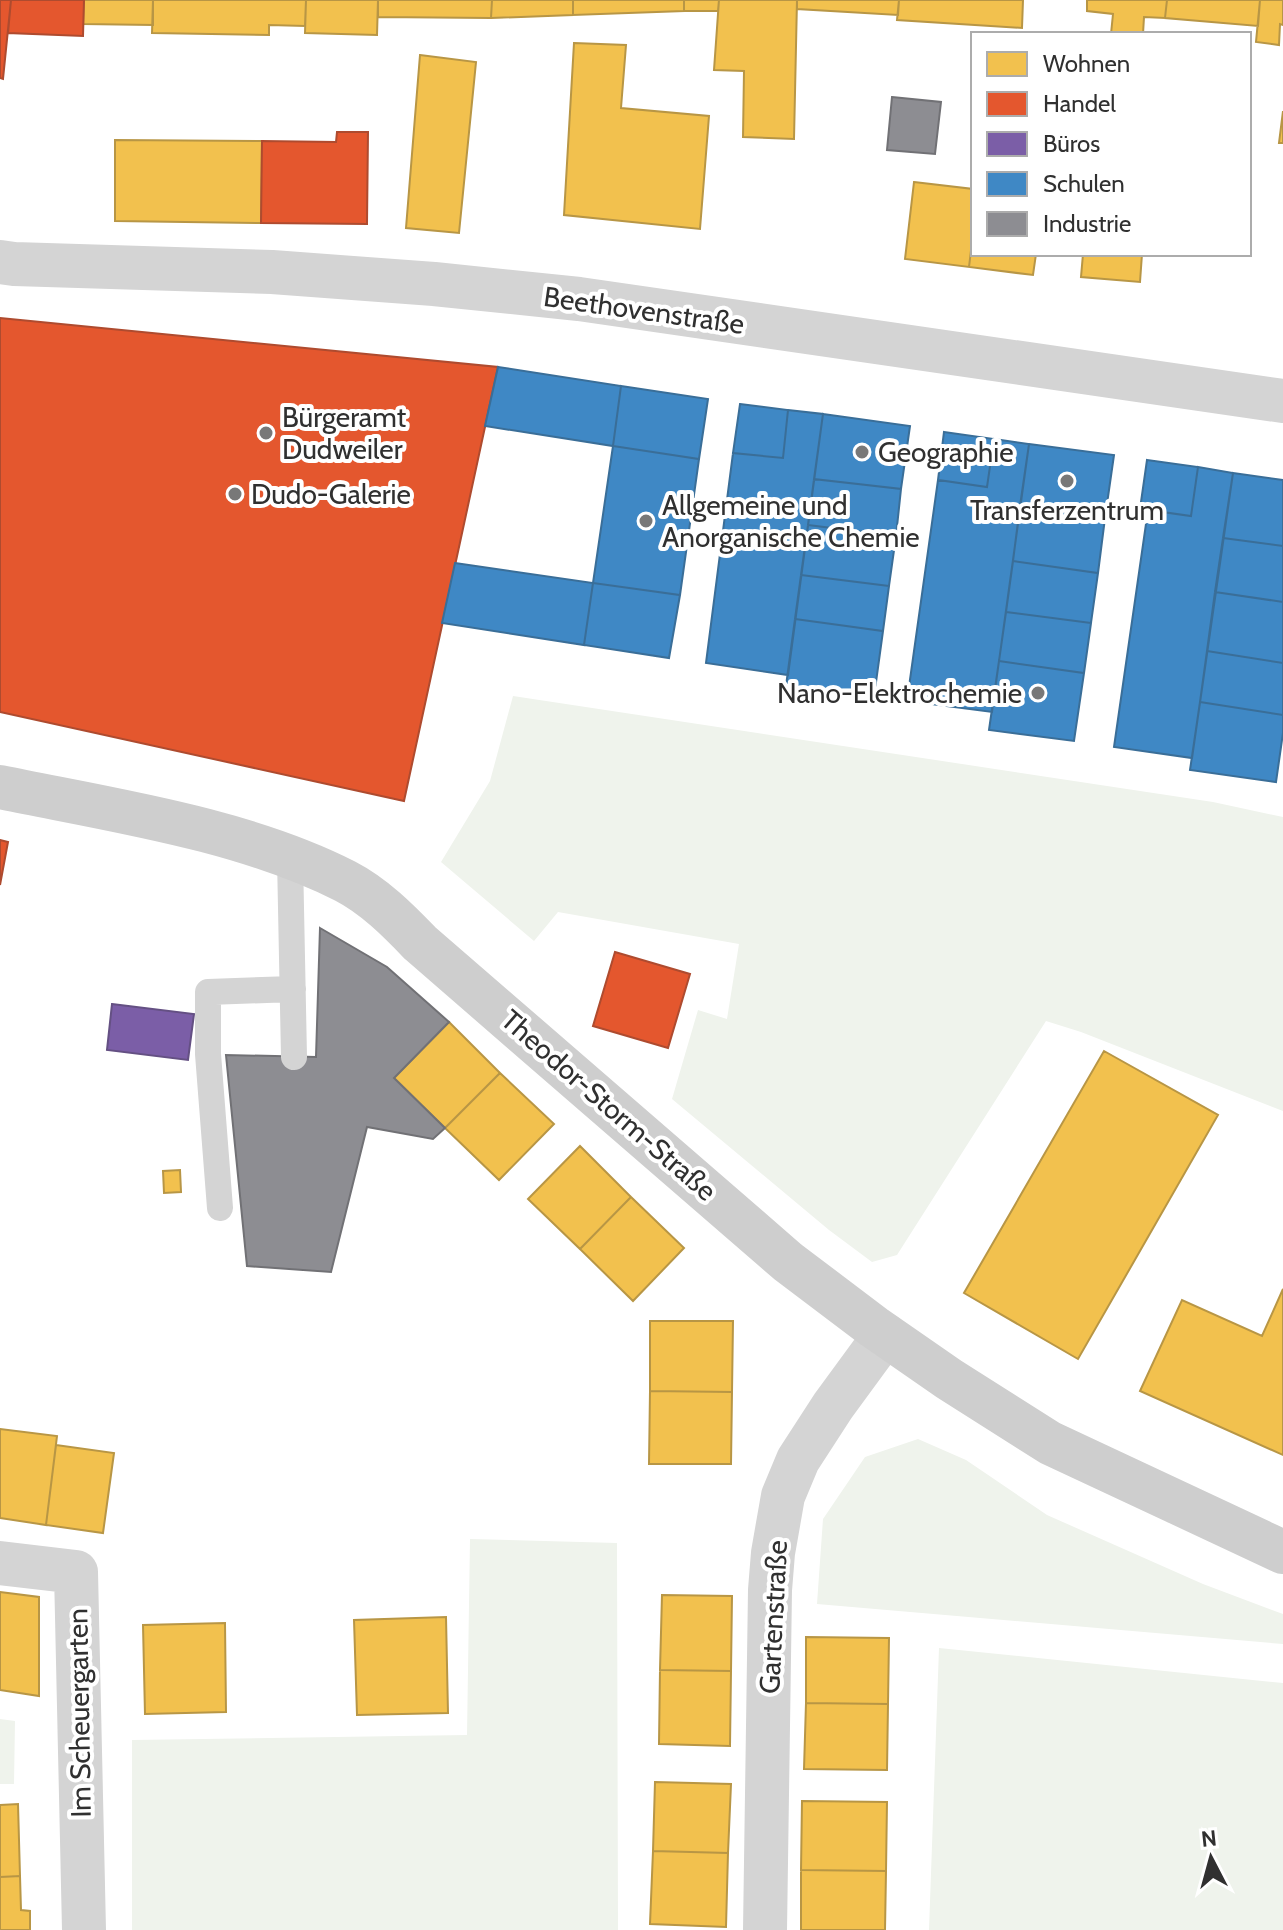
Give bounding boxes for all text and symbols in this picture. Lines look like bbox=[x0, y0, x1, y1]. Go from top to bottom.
legend bbox=[971, 32, 1251, 256]
text: Wohnen bbox=[1043, 49, 1130, 78]
text: Handel bbox=[1043, 89, 1116, 118]
text: Büros bbox=[1043, 129, 1100, 158]
text: Schulen bbox=[1043, 169, 1125, 198]
text: Industrie bbox=[1043, 209, 1131, 238]
street label: Beethovenstraße bbox=[542, 279, 746, 341]
place label: Bürgeramt Dudweiler bbox=[282, 400, 406, 466]
marker: Bürgeramt Dudweiler bbox=[257, 424, 275, 442]
place label: Geographie bbox=[878, 435, 1014, 469]
marker: Geographie bbox=[853, 443, 871, 461]
marker: Transferzentrum bbox=[1058, 472, 1076, 490]
place label: Dudo-Galerie bbox=[251, 477, 411, 511]
marker: Dudo-Galerie bbox=[226, 485, 244, 503]
place label: Allgemeine und Anorganische Chemie bbox=[662, 488, 920, 554]
place label: Transferzentrum bbox=[970, 493, 1164, 527]
marker: Allgemeine und Anorganische Chemie bbox=[637, 512, 655, 530]
place label: Nano-Elektrochemie bbox=[777, 676, 1022, 710]
marker: Nano-Elektrochemie bbox=[1029, 684, 1047, 702]
street label: Theodor-Storm-Straße bbox=[495, 1002, 723, 1208]
street label: Gartenstraße bbox=[752, 1539, 794, 1695]
street label: Im Scheuergarten bbox=[60, 1608, 98, 1818]
north arrow bbox=[1171, 1818, 1251, 1898]
text: N bbox=[1200, 1824, 1218, 1853]

